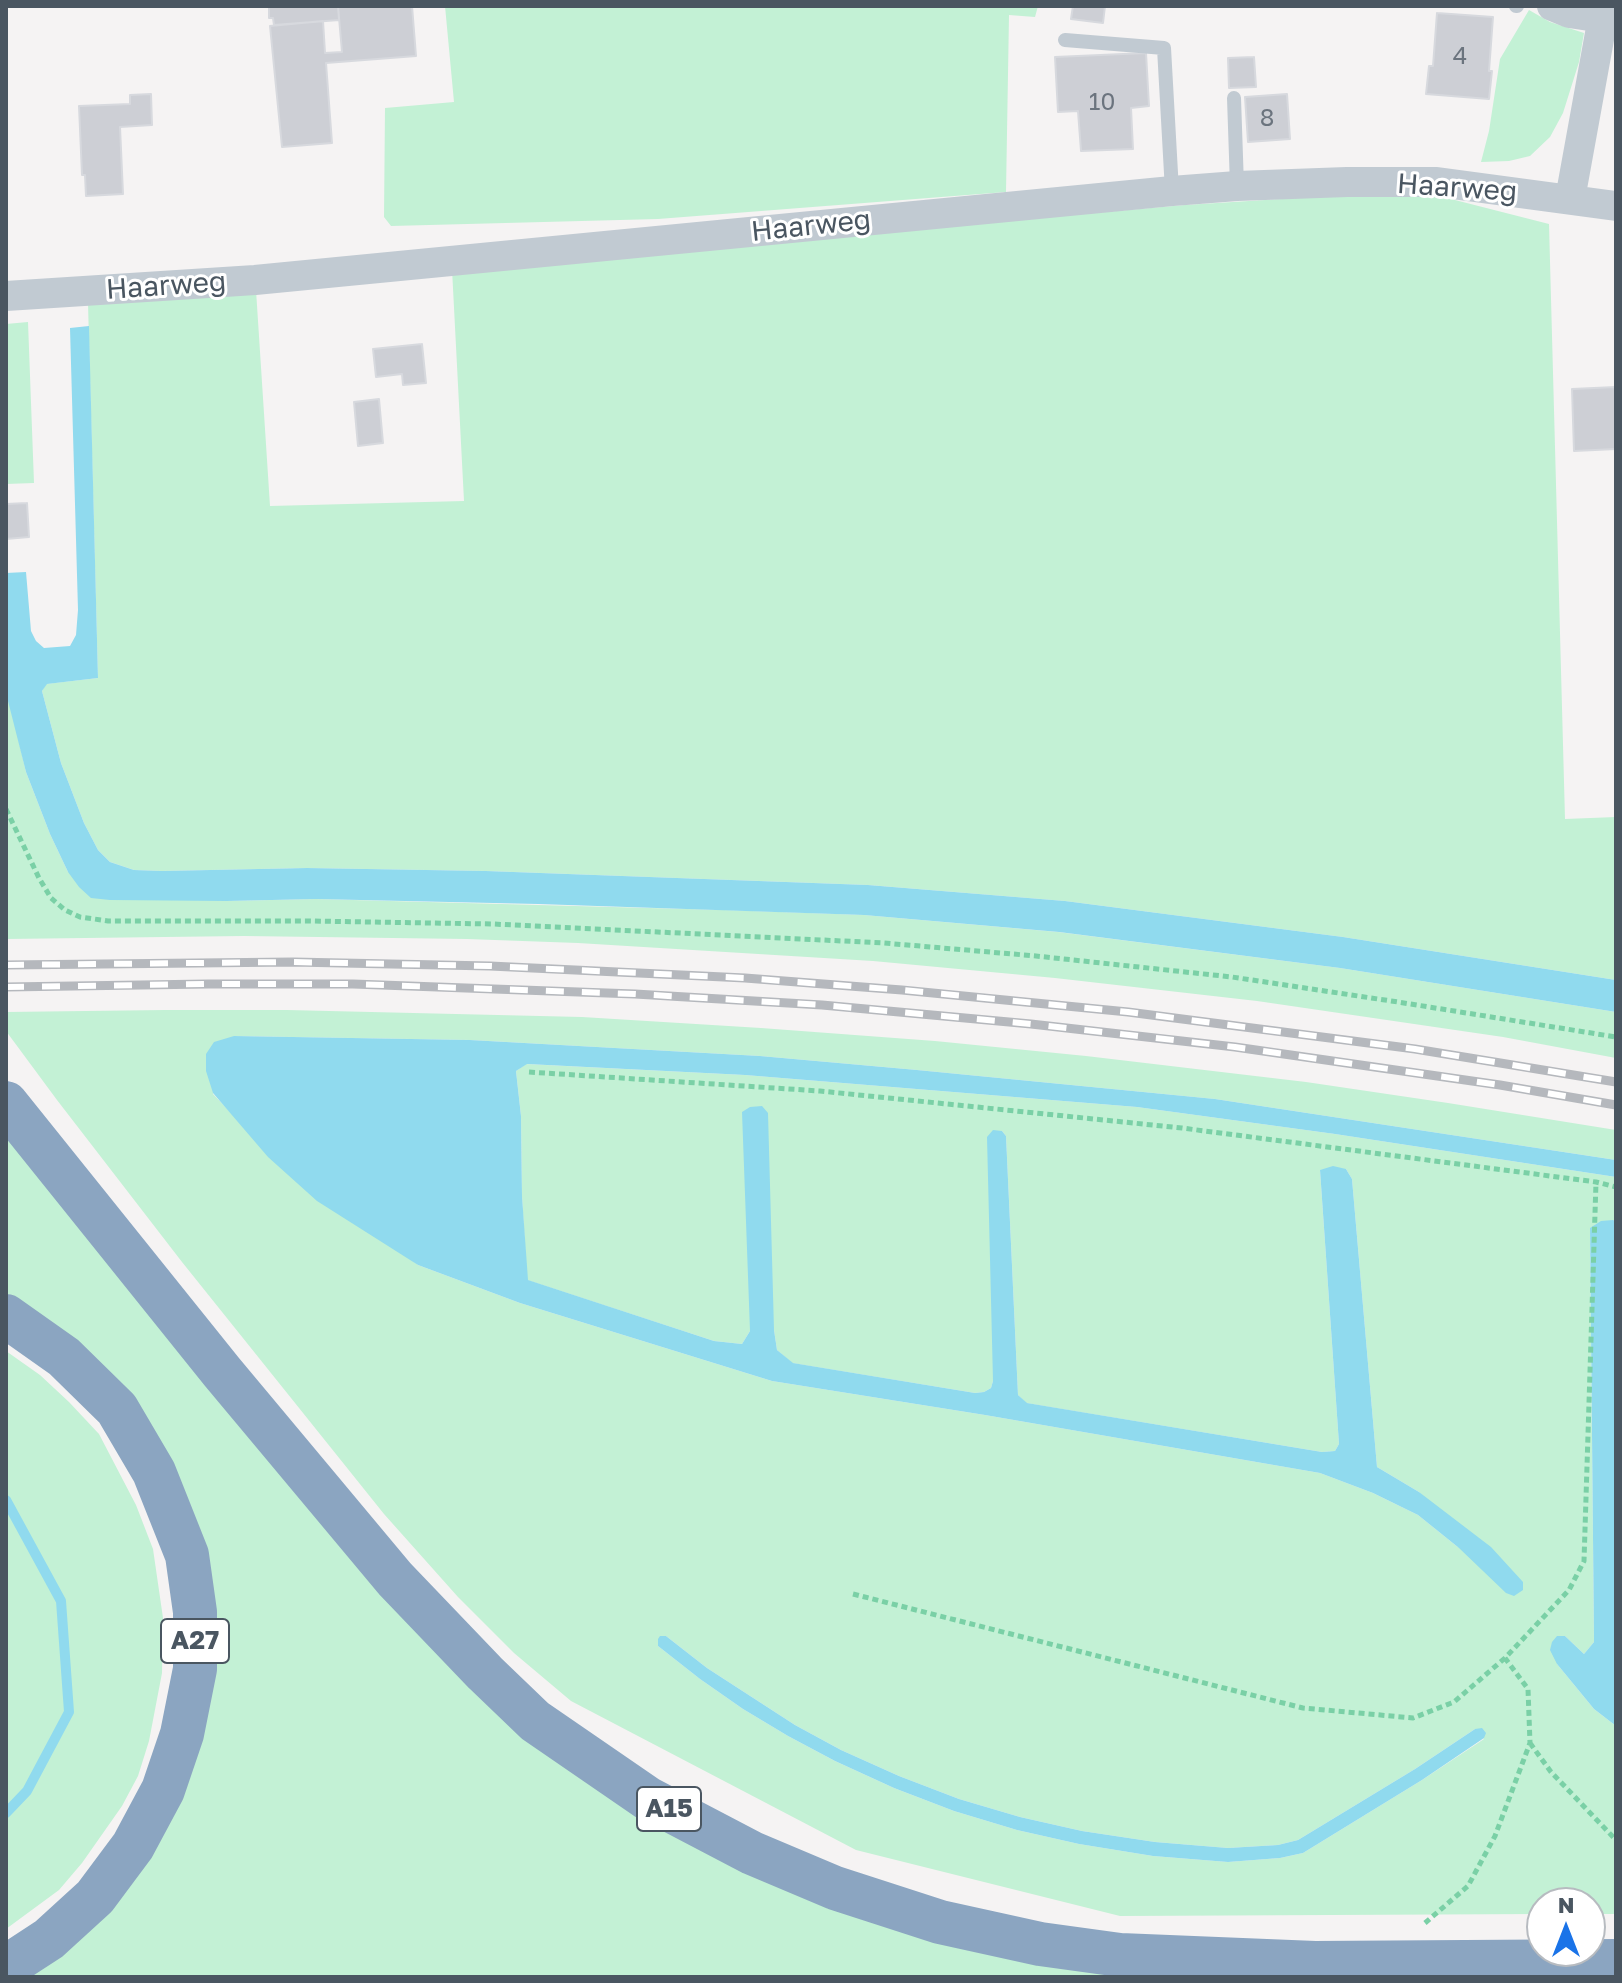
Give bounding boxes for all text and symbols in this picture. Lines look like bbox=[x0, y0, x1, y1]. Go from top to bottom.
house number: 4 bbox=[1453, 42, 1467, 70]
house number: 10 bbox=[1089, 88, 1115, 116]
house number: 8 bbox=[1260, 104, 1274, 132]
street label: Haarweg bbox=[1396, 167, 1518, 209]
street label: Haarweg bbox=[749, 203, 873, 249]
street label: Haarweg bbox=[105, 265, 227, 307]
road number: A27 bbox=[161, 1619, 229, 1663]
road number: A15 bbox=[637, 1787, 701, 1831]
north arrow bbox=[1526, 1887, 1606, 1967]
text: N bbox=[1558, 1891, 1574, 1918]

